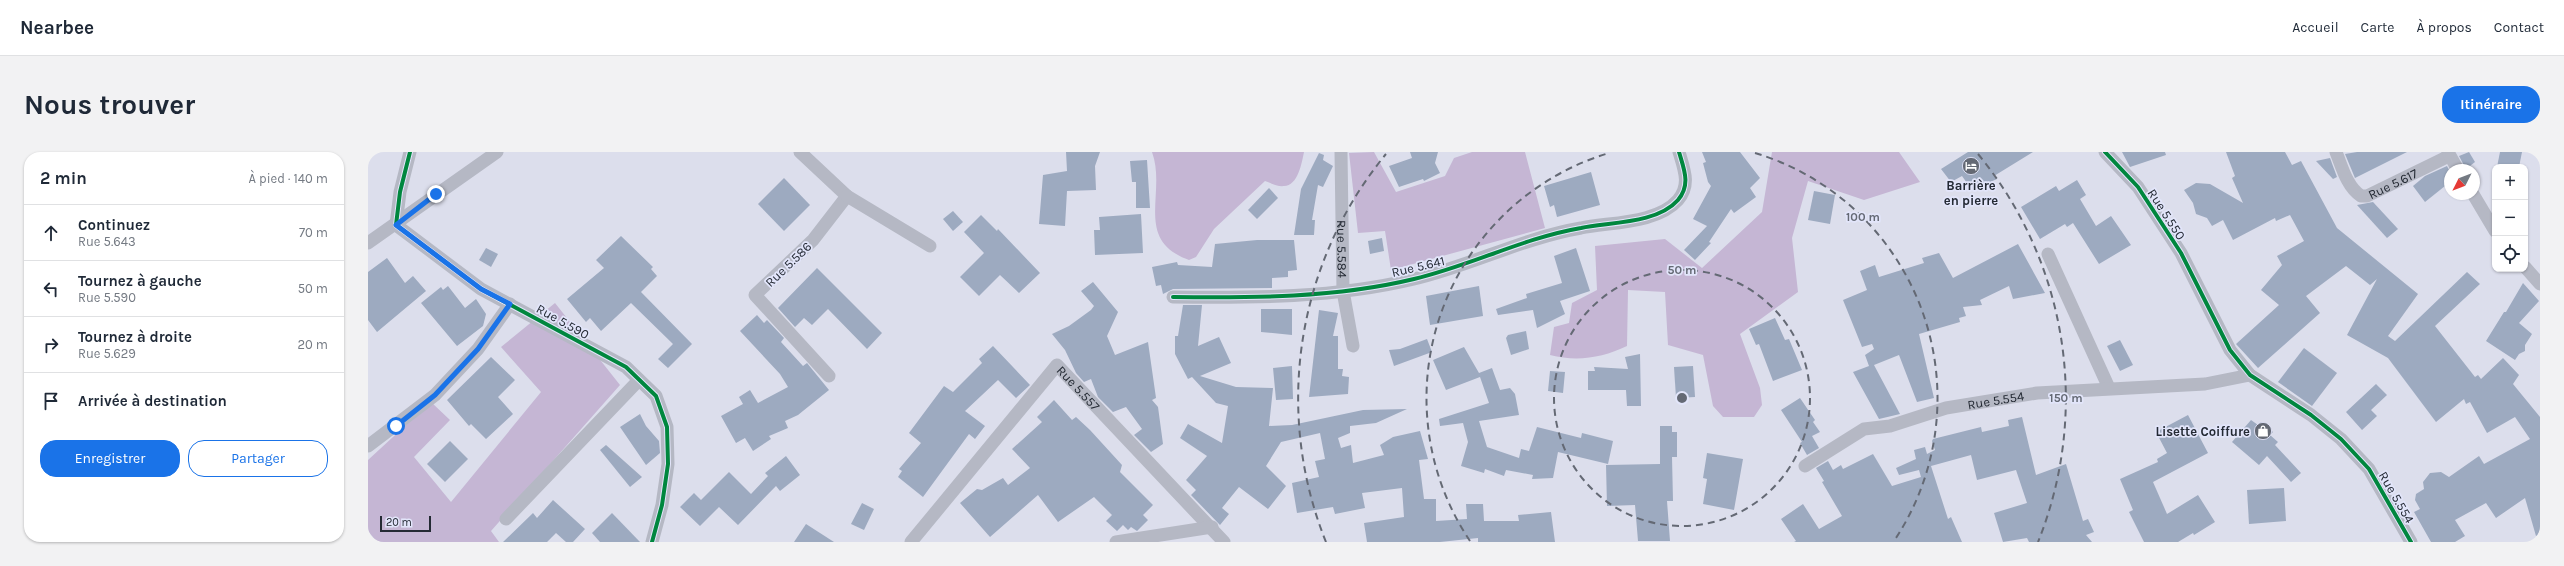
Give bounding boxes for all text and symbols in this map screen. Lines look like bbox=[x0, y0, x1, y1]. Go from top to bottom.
text: Nearbee bbox=[20, 17, 94, 39]
text: Accueil bbox=[2292, 19, 2339, 36]
text: Carte bbox=[2361, 19, 2394, 36]
text: À propos bbox=[2416, 19, 2472, 36]
text: Contact bbox=[2494, 19, 2544, 36]
button: Itinéraire bbox=[2442, 86, 2540, 123]
text: Nous trouver bbox=[24, 88, 195, 121]
hotel icon: Barrière en pierre bbox=[1961, 156, 1981, 176]
north arrow bbox=[2444, 164, 2480, 200]
map controls bbox=[2492, 164, 2528, 272]
button: + bbox=[2492, 164, 2528, 200]
street label: Rue 5.617 bbox=[2366, 166, 2420, 202]
text: 2 min bbox=[40, 168, 87, 188]
text: À pied · 140 m bbox=[249, 171, 328, 186]
place label: Barrière en pierre bbox=[1944, 178, 1998, 208]
route end bbox=[427, 185, 445, 203]
street label: Rue 5.550 bbox=[2145, 186, 2189, 243]
button: − bbox=[2492, 200, 2528, 236]
text: 100 m bbox=[1846, 210, 1880, 224]
text: Continuez bbox=[78, 216, 150, 234]
street label: Rue 5.584 bbox=[1334, 220, 1350, 278]
icon: ahead bbox=[40, 222, 62, 244]
text: 70 m bbox=[299, 225, 328, 240]
text: Rue 5.643 bbox=[78, 234, 136, 249]
button: locate bbox=[2492, 236, 2528, 272]
street label: Rue 5.586 bbox=[762, 239, 814, 290]
street label: Rue 5.641 bbox=[1390, 253, 1446, 280]
text: 50 m bbox=[1668, 263, 1697, 277]
text: Tournez à gauche bbox=[78, 272, 202, 290]
icon: left bbox=[40, 278, 62, 300]
text: 50 m bbox=[298, 281, 328, 296]
text: Rue 5.590 bbox=[78, 290, 136, 305]
street label: Rue 5.590 bbox=[534, 301, 592, 342]
text: Tournez à droite bbox=[78, 328, 192, 346]
icon: right bbox=[40, 334, 62, 356]
text: 20 m bbox=[298, 337, 328, 352]
text: Rue 5.629 bbox=[78, 346, 136, 361]
street label: Rue 5.557 bbox=[1054, 363, 1103, 414]
street label: Rue 5.554 bbox=[1966, 388, 2025, 412]
icon: arrive bbox=[40, 390, 62, 412]
centre of rings bbox=[1675, 391, 1689, 405]
text: 150 m bbox=[2049, 391, 2083, 405]
text: Arrivée à destination bbox=[78, 392, 227, 410]
route start bbox=[387, 417, 405, 435]
shop icon: Lisette Coiffure bbox=[2253, 421, 2273, 441]
place label: Lisette Coiffure bbox=[2156, 424, 2250, 439]
button: Enregistrer bbox=[40, 440, 180, 477]
button: Partager bbox=[188, 440, 328, 477]
street label: Rue 5.554 bbox=[2376, 469, 2417, 526]
scale bar bbox=[380, 514, 431, 533]
text: 20 m bbox=[386, 516, 412, 529]

